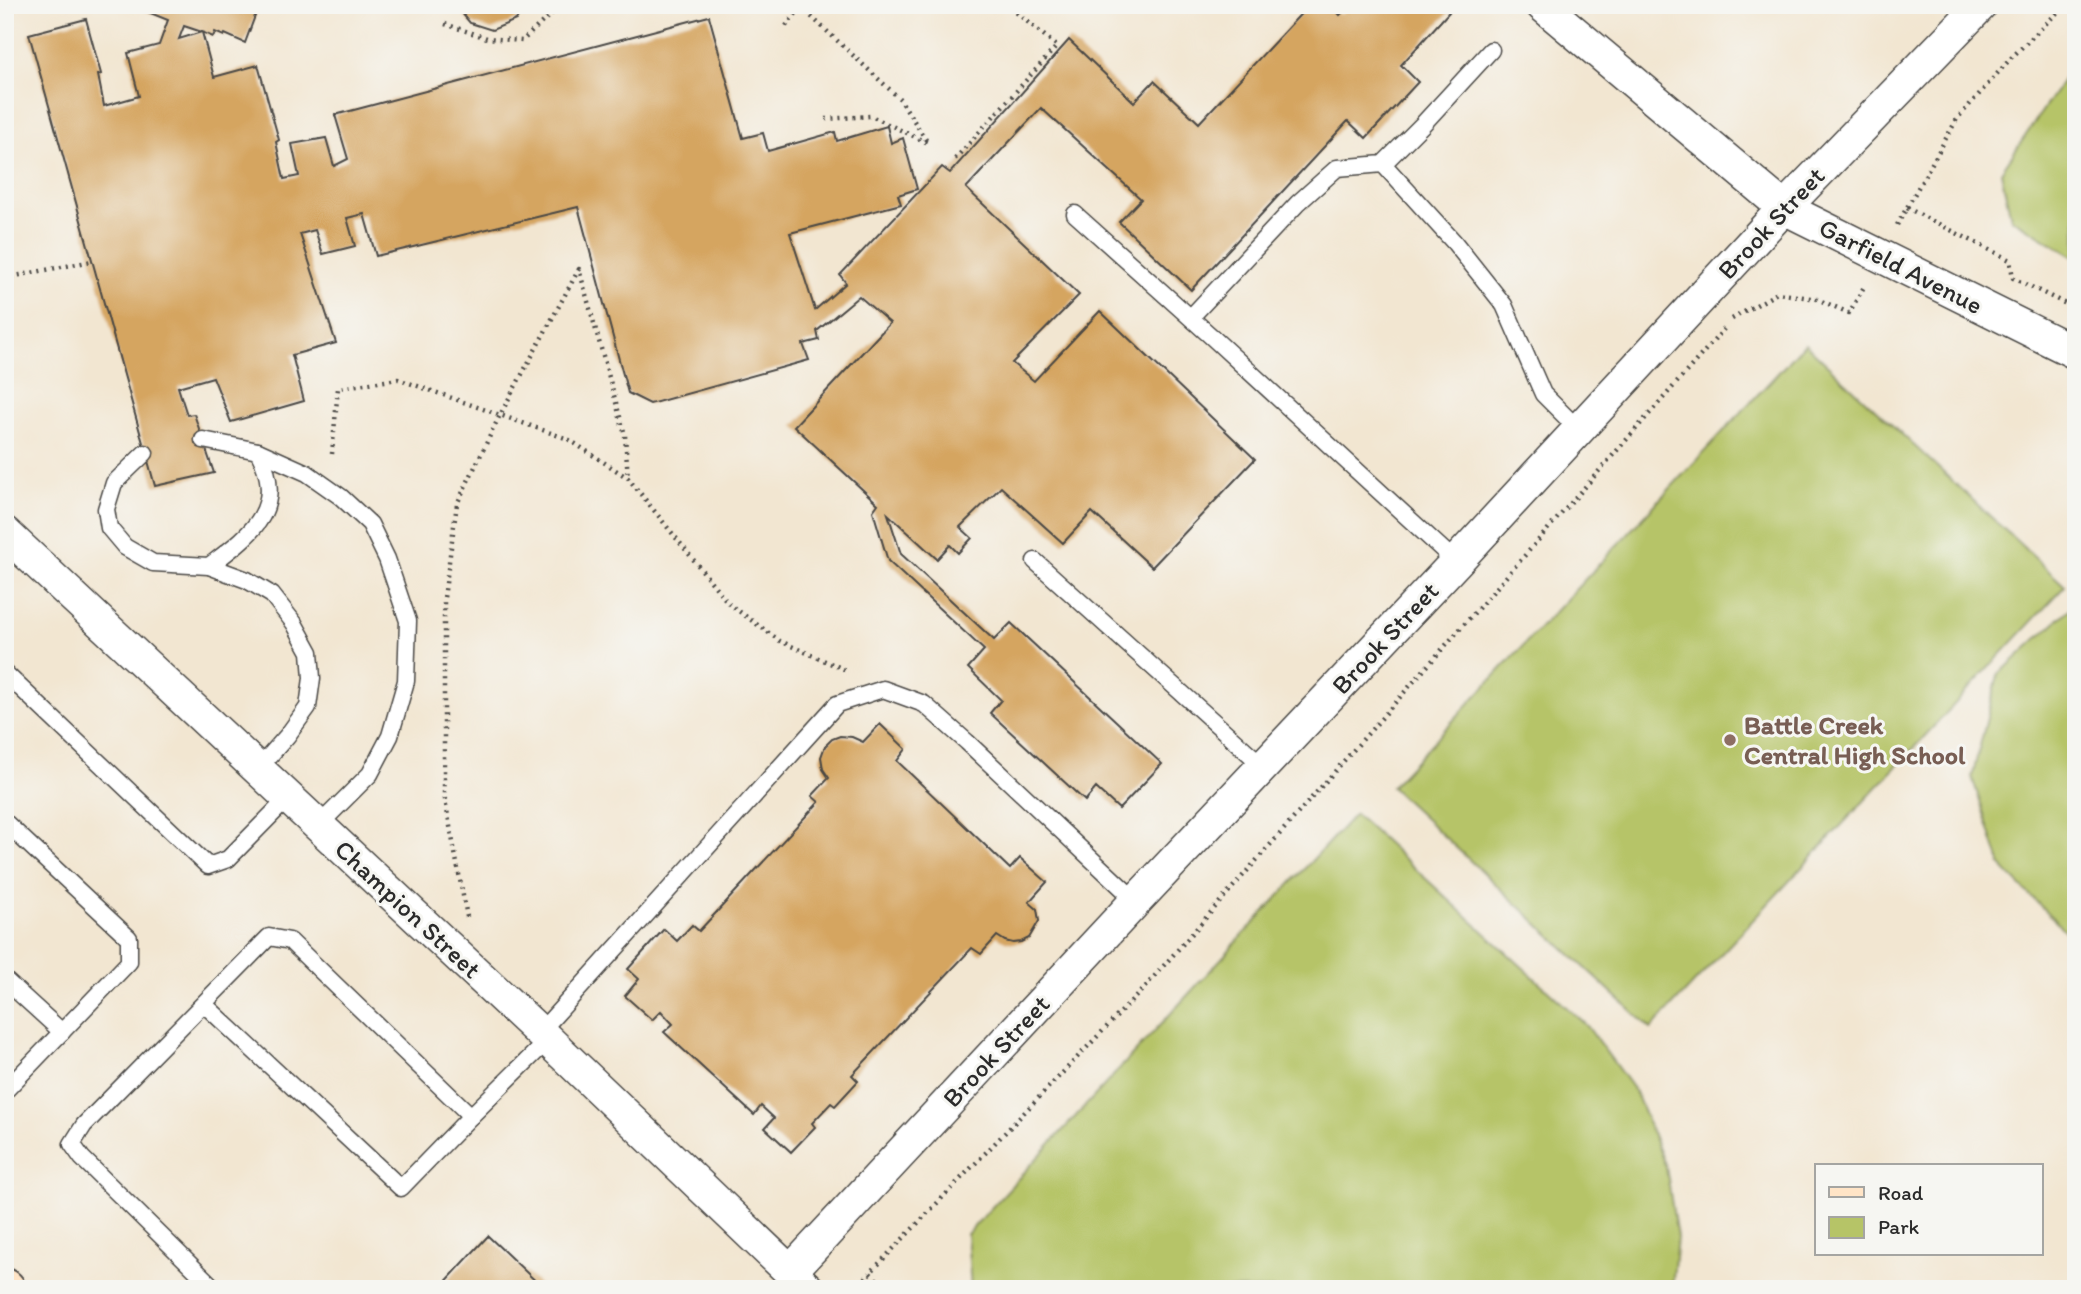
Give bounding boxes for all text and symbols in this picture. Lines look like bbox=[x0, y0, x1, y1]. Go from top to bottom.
street label: Brook Street bbox=[1711, 160, 1831, 286]
street label: Garfield Avenue bbox=[1814, 211, 1988, 321]
street label: Brook Street bbox=[1325, 575, 1445, 701]
place label: Battle Creek Central High School bbox=[1744, 709, 1966, 771]
marker: Battle Creek Central High School bbox=[1722, 732, 1738, 748]
street label: Champion Street bbox=[328, 833, 488, 985]
street label: Brook Street bbox=[936, 988, 1056, 1114]
legend bbox=[1815, 1164, 2042, 1256]
text: Road bbox=[1878, 1180, 1924, 1205]
text: Park bbox=[1878, 1214, 1920, 1239]

